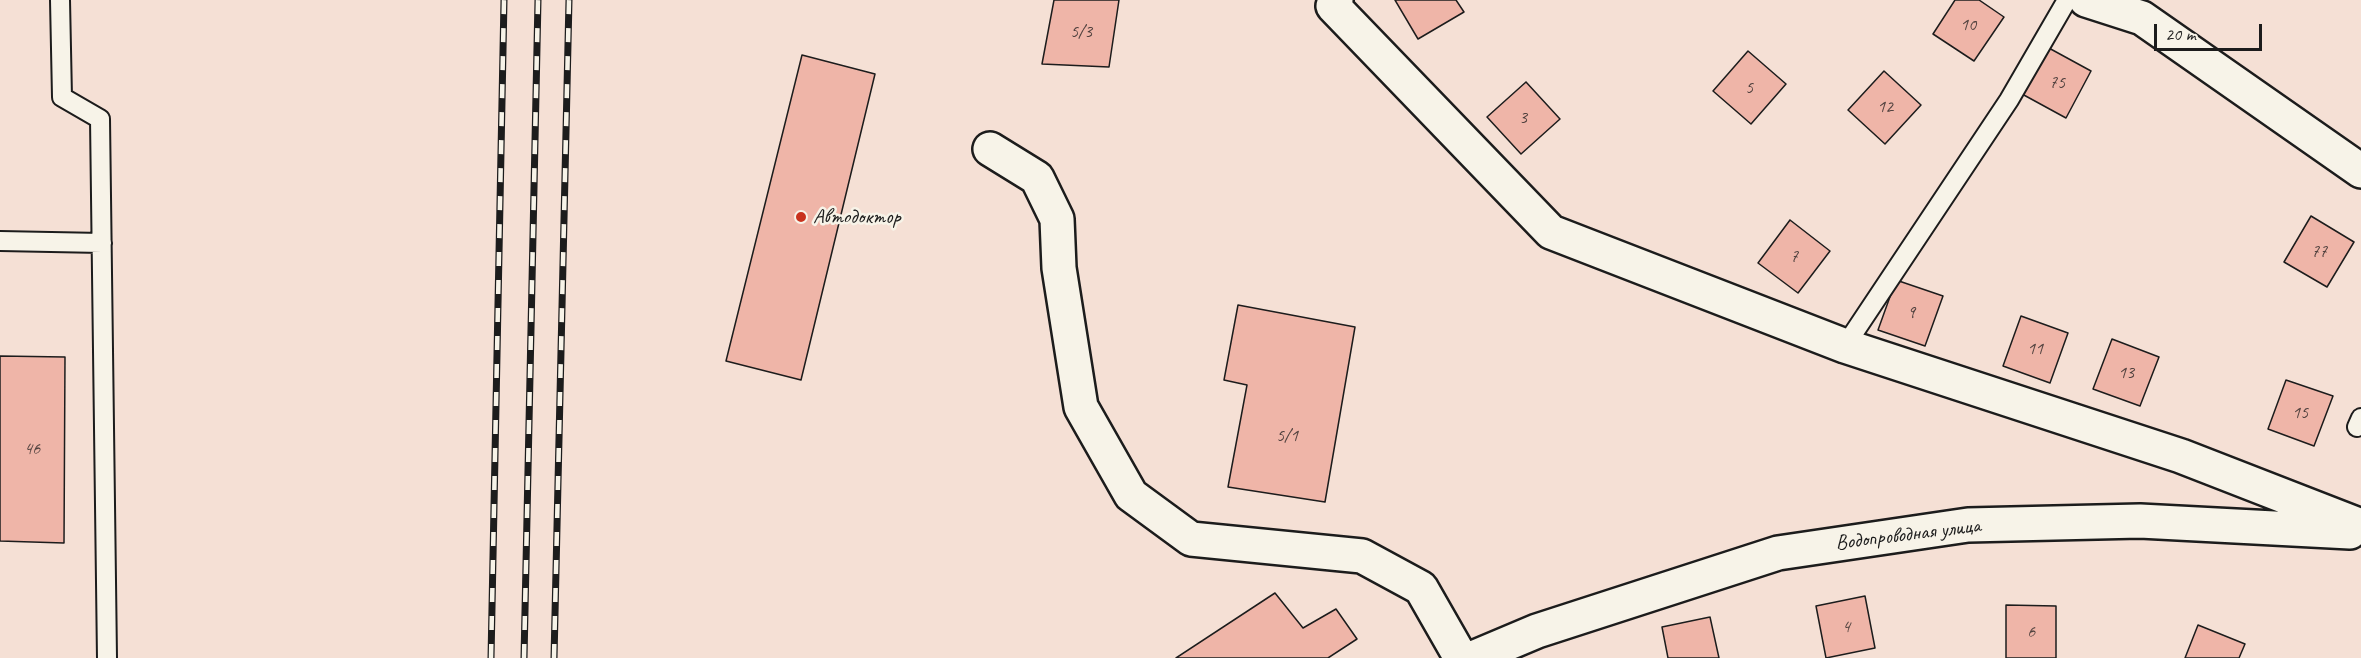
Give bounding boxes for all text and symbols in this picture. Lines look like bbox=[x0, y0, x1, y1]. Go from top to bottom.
scale bar bbox=[2157, 12, 2265, 50]
house number: 10 bbox=[1960, 14, 1976, 36]
house number: 5/3 bbox=[1070, 21, 1092, 43]
text: 20 m bbox=[2165, 23, 2196, 45]
house number: 75 bbox=[2049, 72, 2065, 94]
house number: 5 bbox=[1745, 77, 1753, 99]
house number: 12 bbox=[1877, 96, 1893, 118]
house number: 3 bbox=[1519, 107, 1527, 129]
place label: Автодоктор bbox=[813, 204, 900, 230]
marker: Автодоктор bbox=[794, 210, 808, 224]
house number: 77 bbox=[2311, 241, 2327, 263]
house number: 7 bbox=[1790, 246, 1798, 268]
house number: 9 bbox=[1907, 302, 1915, 324]
house number: 11 bbox=[2027, 338, 2043, 360]
house number: 13 bbox=[2118, 362, 2134, 384]
house number: 15 bbox=[2292, 402, 2308, 424]
house number: 5/1 bbox=[1276, 425, 1298, 447]
house number: 46 bbox=[24, 438, 40, 460]
street label: Водопроводная улица bbox=[1834, 514, 1982, 556]
house number: 4 bbox=[1842, 616, 1850, 638]
house number: 6 bbox=[2027, 621, 2035, 643]

